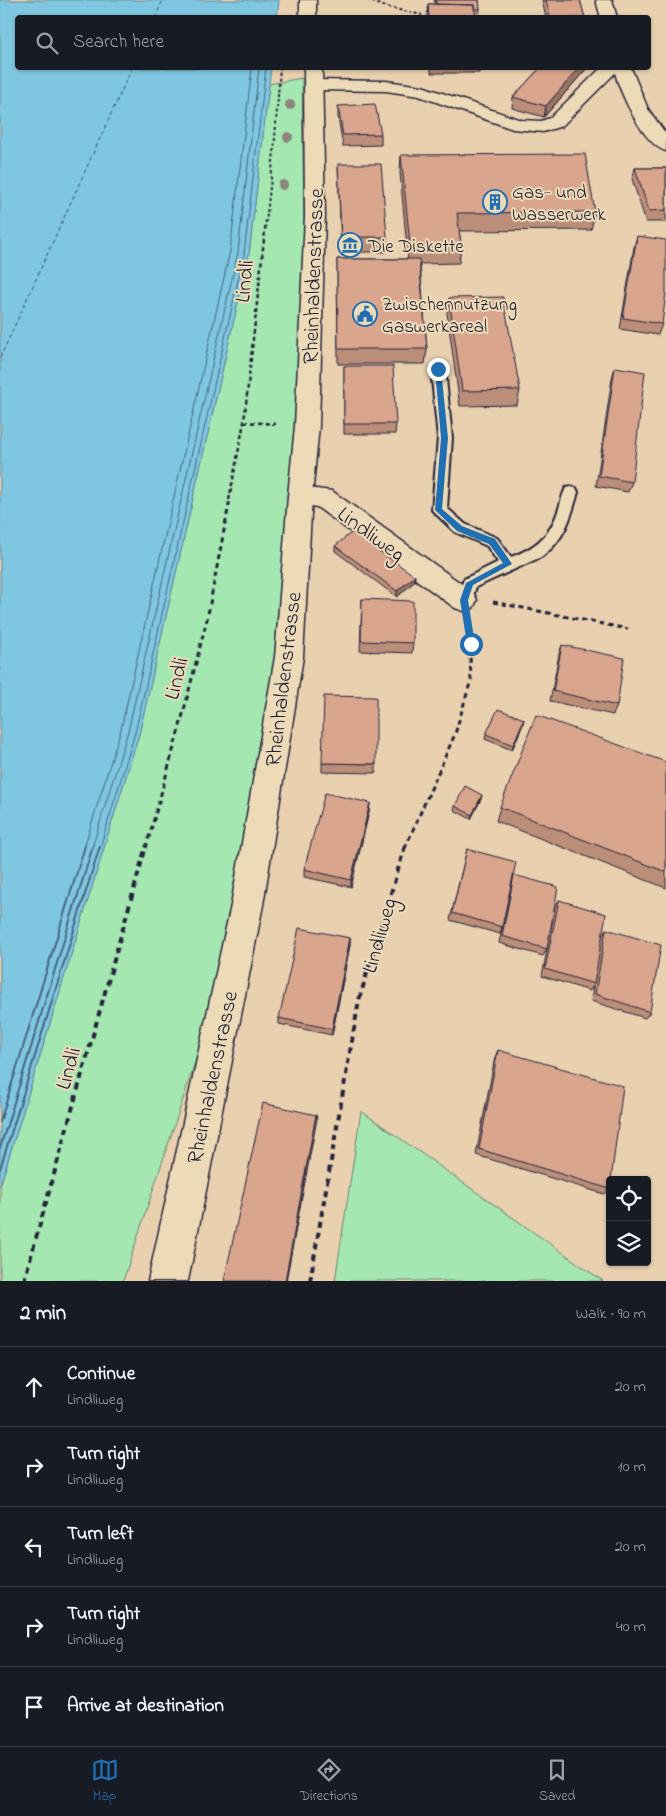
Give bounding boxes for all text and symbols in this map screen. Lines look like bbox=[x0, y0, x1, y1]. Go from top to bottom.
search box bbox=[15, 15, 651, 70]
icon: search bbox=[33, 29, 61, 57]
text: Search here bbox=[73, 29, 164, 56]
place label: Gas- und Wasserwerk bbox=[512, 180, 607, 229]
street label: Rheinhaldenstrasse bbox=[296, 188, 334, 365]
building icon: Gas- und Wasserwerk bbox=[482, 189, 508, 215]
museum icon: Die Diskette bbox=[337, 232, 363, 258]
place label: Die Diskette bbox=[367, 234, 464, 261]
street label: Lindli bbox=[228, 258, 264, 304]
place label: Zwischennutzung Gaswerkareal bbox=[382, 292, 517, 341]
public building icon: Zwischennutzung Gaswerkareal bbox=[352, 301, 378, 327]
route end bbox=[427, 358, 450, 381]
street label: Lindliweg bbox=[329, 500, 411, 572]
street label: Rheinhaldenstrasse bbox=[258, 590, 312, 769]
route start bbox=[460, 633, 483, 656]
street label: Lindli bbox=[157, 654, 199, 703]
street label: Lindliweg bbox=[355, 894, 408, 978]
street label: Rheinhaldenstrasse bbox=[180, 988, 248, 1167]
street label: Lindli bbox=[49, 1044, 91, 1094]
map controls bbox=[606, 1176, 651, 1266]
button: locate bbox=[606, 1176, 651, 1221]
button: layers bbox=[606, 1221, 651, 1266]
text: 2 min bbox=[20, 1299, 66, 1329]
text: Walk · 90 m bbox=[576, 1302, 646, 1326]
text: Continue bbox=[67, 1361, 135, 1388]
icon: ahead bbox=[20, 1373, 48, 1401]
text: 20 m bbox=[615, 1375, 646, 1399]
text: Lindliweg bbox=[67, 1388, 123, 1412]
text: Turn right bbox=[67, 1441, 140, 1468]
icon: right bbox=[20, 1453, 48, 1481]
text: 10 m bbox=[618, 1455, 646, 1479]
text: Lindliweg bbox=[67, 1468, 123, 1492]
text: Turn left bbox=[67, 1521, 134, 1548]
icon: left bbox=[20, 1533, 48, 1561]
text: 20 m bbox=[615, 1535, 646, 1559]
text: Lindliweg bbox=[67, 1548, 123, 1572]
text: Turn right bbox=[67, 1601, 140, 1628]
icon: right bbox=[20, 1613, 48, 1641]
text: 40 m bbox=[616, 1615, 646, 1639]
text: Lindliweg bbox=[67, 1628, 123, 1652]
icon: arrive bbox=[20, 1693, 48, 1721]
text: Arrive at destination bbox=[67, 1693, 224, 1720]
tab: Map bbox=[91, 1756, 119, 1807]
tab: Directions bbox=[300, 1756, 358, 1807]
tab: Saved bbox=[539, 1756, 575, 1807]

